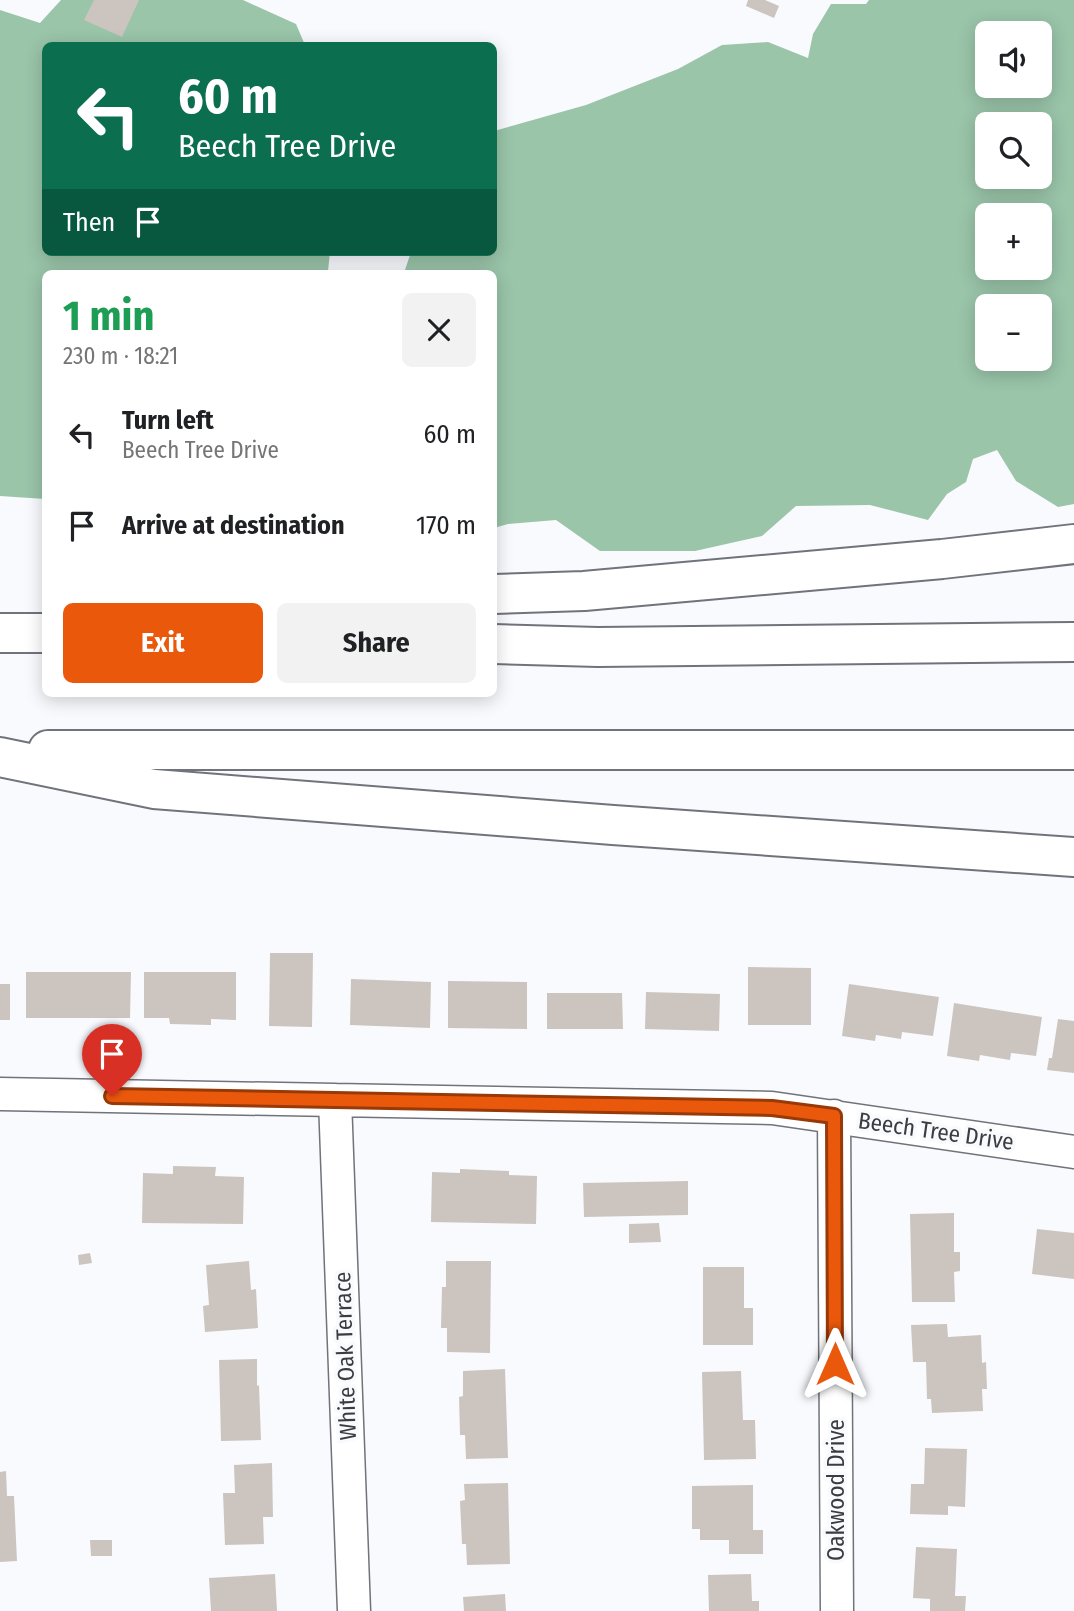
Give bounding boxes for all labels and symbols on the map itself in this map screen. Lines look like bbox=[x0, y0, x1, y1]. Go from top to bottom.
pin bbox=[82, 1024, 142, 1096]
street label: Beech Tree Drive bbox=[856, 1106, 1016, 1156]
street label: White Oak Terrace bbox=[328, 1271, 362, 1441]
position arrow bbox=[798, 1327, 872, 1401]
street label: Oakwood Drive bbox=[822, 1419, 850, 1561]

